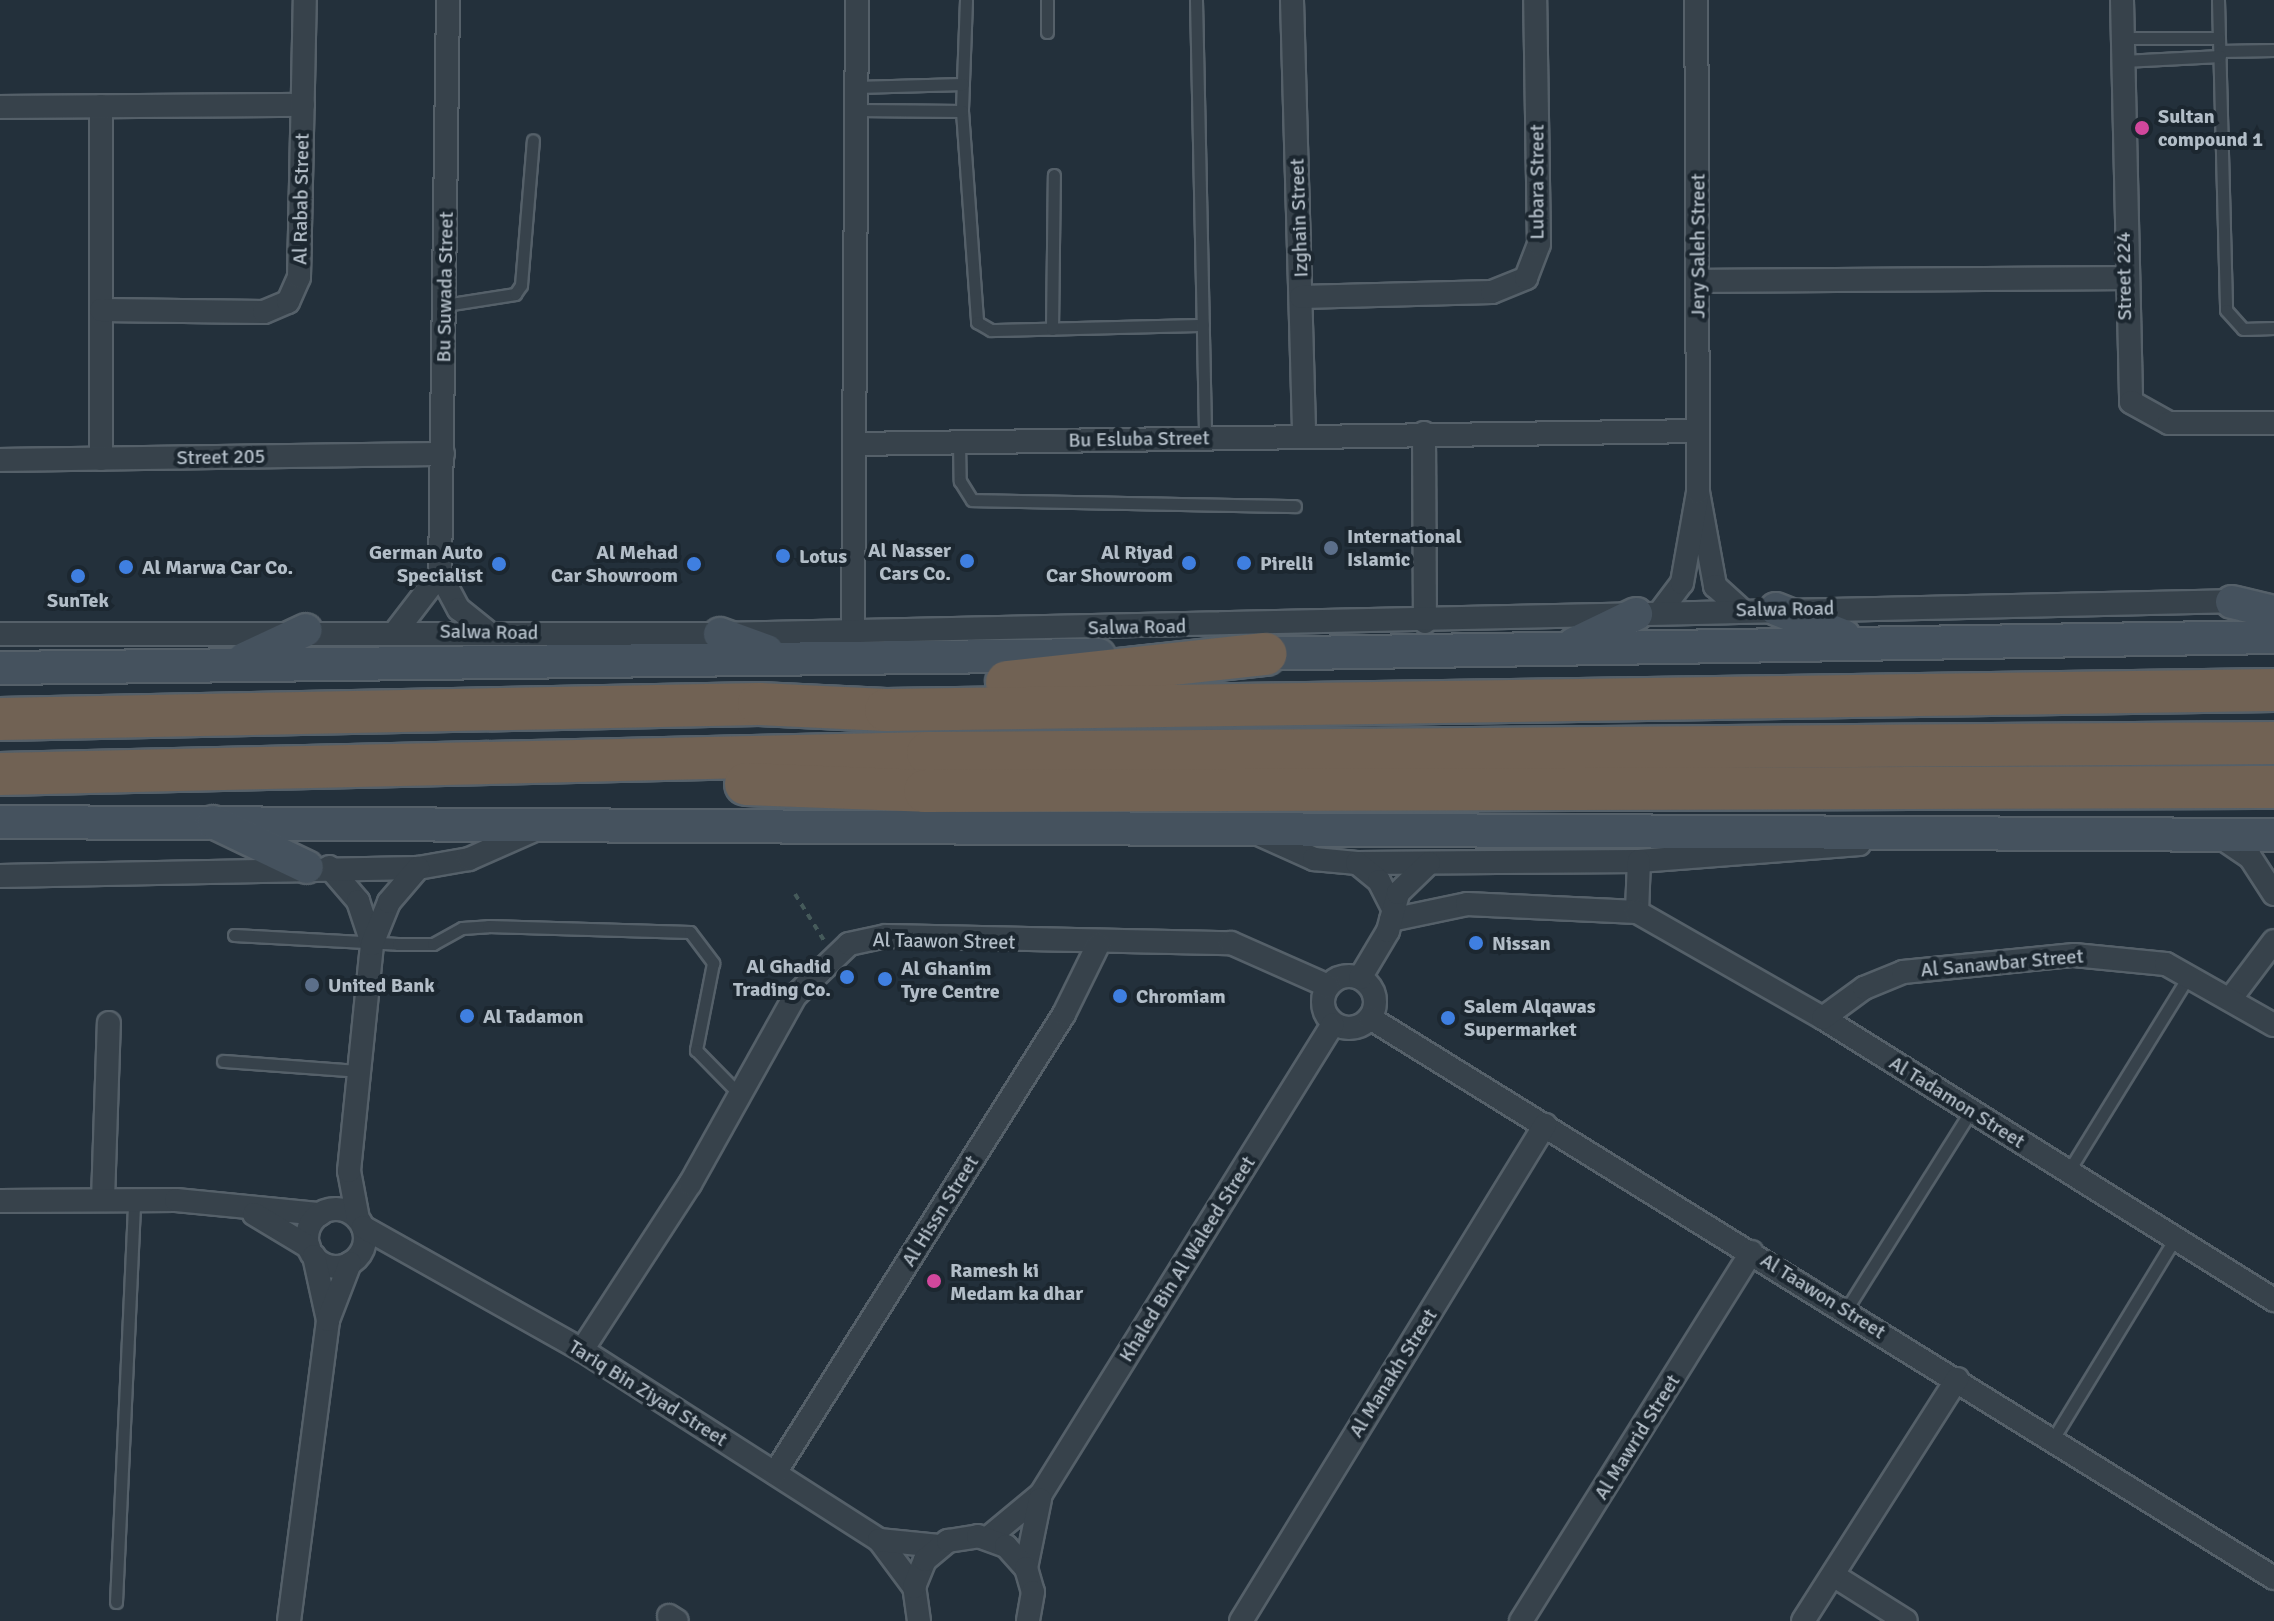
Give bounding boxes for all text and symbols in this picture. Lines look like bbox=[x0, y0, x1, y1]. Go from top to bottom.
place label: Sultan compound 1 bbox=[2158, 104, 2263, 151]
marker: Sultan compound 1 bbox=[2133, 119, 2151, 137]
street label: Lubara Street bbox=[1525, 124, 1549, 240]
street label: Al Rabab Street bbox=[288, 133, 314, 265]
street label: Izghain Street bbox=[1285, 158, 1313, 278]
street label: Jery Saleh Street bbox=[1686, 174, 1710, 318]
street label: Bu Suwada Street bbox=[432, 211, 458, 363]
street label: Street 224 bbox=[2111, 231, 2137, 321]
street label: Bu Esluba Street bbox=[1068, 426, 1210, 452]
street label: Street 205 bbox=[176, 444, 266, 470]
place label: International Islamic bbox=[1347, 524, 1462, 571]
place label: Al Nasser Cars Co. bbox=[868, 538, 951, 585]
marker: International Islamic bbox=[1322, 539, 1340, 557]
place label: German Auto Specialist bbox=[369, 540, 483, 587]
place label: Al Mehad Car Showroom bbox=[551, 540, 678, 587]
place label: Al Riyad Car Showroom bbox=[1046, 540, 1173, 587]
place label: Lotus bbox=[799, 544, 847, 568]
marker: Lotus bbox=[774, 547, 792, 565]
place label: Pirelli bbox=[1260, 551, 1313, 575]
marker: Al Nasser Cars Co. bbox=[958, 552, 976, 570]
marker: Al Riyad Car Showroom bbox=[1180, 554, 1198, 572]
marker: Pirelli bbox=[1235, 554, 1253, 572]
place label: Al Marwa Car Co. bbox=[142, 555, 293, 579]
marker: German Auto Specialist bbox=[490, 555, 508, 573]
marker: Al Mehad Car Showroom bbox=[685, 555, 703, 573]
marker: Al Marwa Car Co. bbox=[117, 558, 135, 576]
marker: SunTek bbox=[69, 567, 87, 585]
place label: SunTek bbox=[47, 588, 109, 612]
street label: Salwa Road bbox=[1736, 596, 1834, 622]
street label: Salwa Road bbox=[1088, 614, 1186, 640]
street label: Salwa Road bbox=[440, 619, 538, 645]
street label: Al Taawon Street bbox=[872, 928, 1016, 954]
place label: Nissan bbox=[1492, 931, 1551, 955]
marker: Nissan bbox=[1467, 934, 1485, 952]
street label: Al Sanawbar Street bbox=[1920, 944, 2084, 982]
place label: Al Ghadid Trading Co. bbox=[733, 954, 831, 1001]
place label: Al Ghanim Tyre Centre bbox=[901, 956, 1000, 1003]
marker: Al Ghadid Trading Co. bbox=[838, 968, 856, 986]
marker: Al Ghanim Tyre Centre bbox=[876, 970, 894, 988]
place label: United Bank bbox=[328, 973, 435, 997]
marker: United Bank bbox=[303, 976, 321, 994]
place label: Chromiam bbox=[1136, 984, 1226, 1008]
marker: Chromiam bbox=[1111, 987, 1129, 1005]
place label: Salem Alqawas Supermarket bbox=[1464, 994, 1596, 1041]
place label: Al Tadamon bbox=[483, 1004, 584, 1028]
marker: Al Tadamon bbox=[458, 1007, 476, 1025]
marker: Salem Alqawas Supermarket bbox=[1439, 1009, 1457, 1027]
street label: Al Tadamon Street bbox=[1885, 1051, 2029, 1153]
street label: Al Hissn Street bbox=[896, 1151, 984, 1271]
street label: Khaled Bin Al Waleed Street bbox=[1114, 1152, 1260, 1366]
street label: Al Taawon Street bbox=[1756, 1248, 1890, 1344]
place label: Ramesh ki Medam ka dhar bbox=[950, 1258, 1083, 1305]
marker: Ramesh ki Medam ka dhar bbox=[925, 1272, 943, 1290]
street label: Al Manakh Street bbox=[1344, 1304, 1442, 1442]
street label: Tariq Bin Ziyad Street bbox=[564, 1335, 732, 1451]
street label: Al Mawrid Street bbox=[1589, 1370, 1685, 1504]

